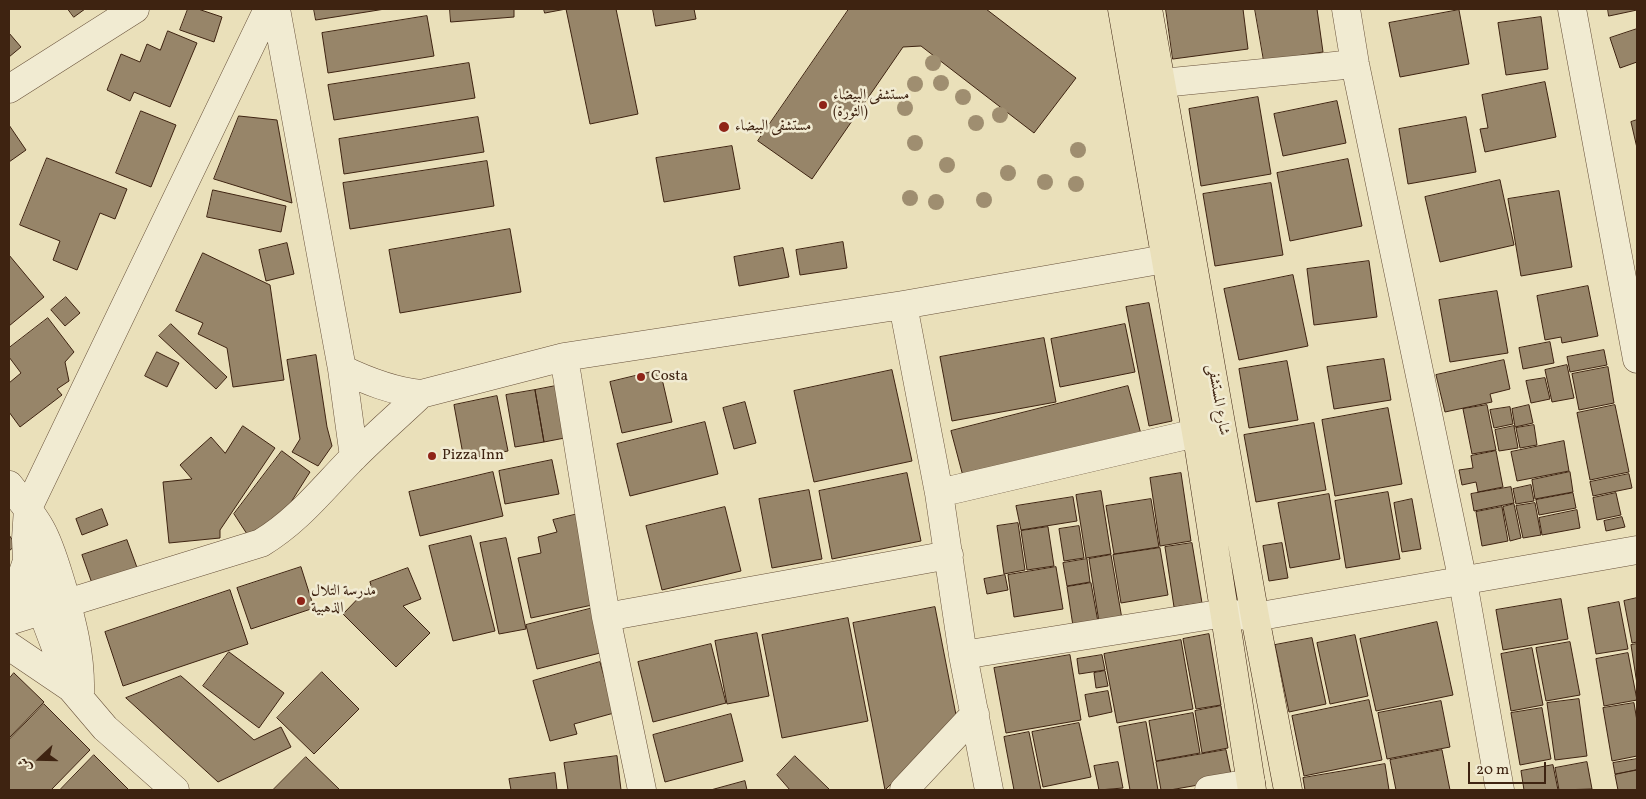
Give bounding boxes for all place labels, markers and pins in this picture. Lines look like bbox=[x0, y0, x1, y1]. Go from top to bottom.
place label: مستشفى البيضاء (الثورة) bbox=[833, 87, 909, 122]
marker: مستشفى البيضاء (الثورة) bbox=[817, 99, 829, 111]
place label: مستشفى البيضاء bbox=[735, 118, 811, 136]
marker: مستشفى البيضاء bbox=[717, 120, 731, 134]
place label: Costa bbox=[651, 368, 688, 386]
marker: Costa bbox=[635, 371, 647, 383]
place label: Pizza Inn bbox=[442, 447, 504, 465]
marker: Pizza Inn bbox=[426, 450, 438, 462]
place label: مدرسة التلال الذهبية bbox=[311, 583, 376, 618]
marker: مدرسة التلال الذهبية bbox=[295, 595, 307, 607]

